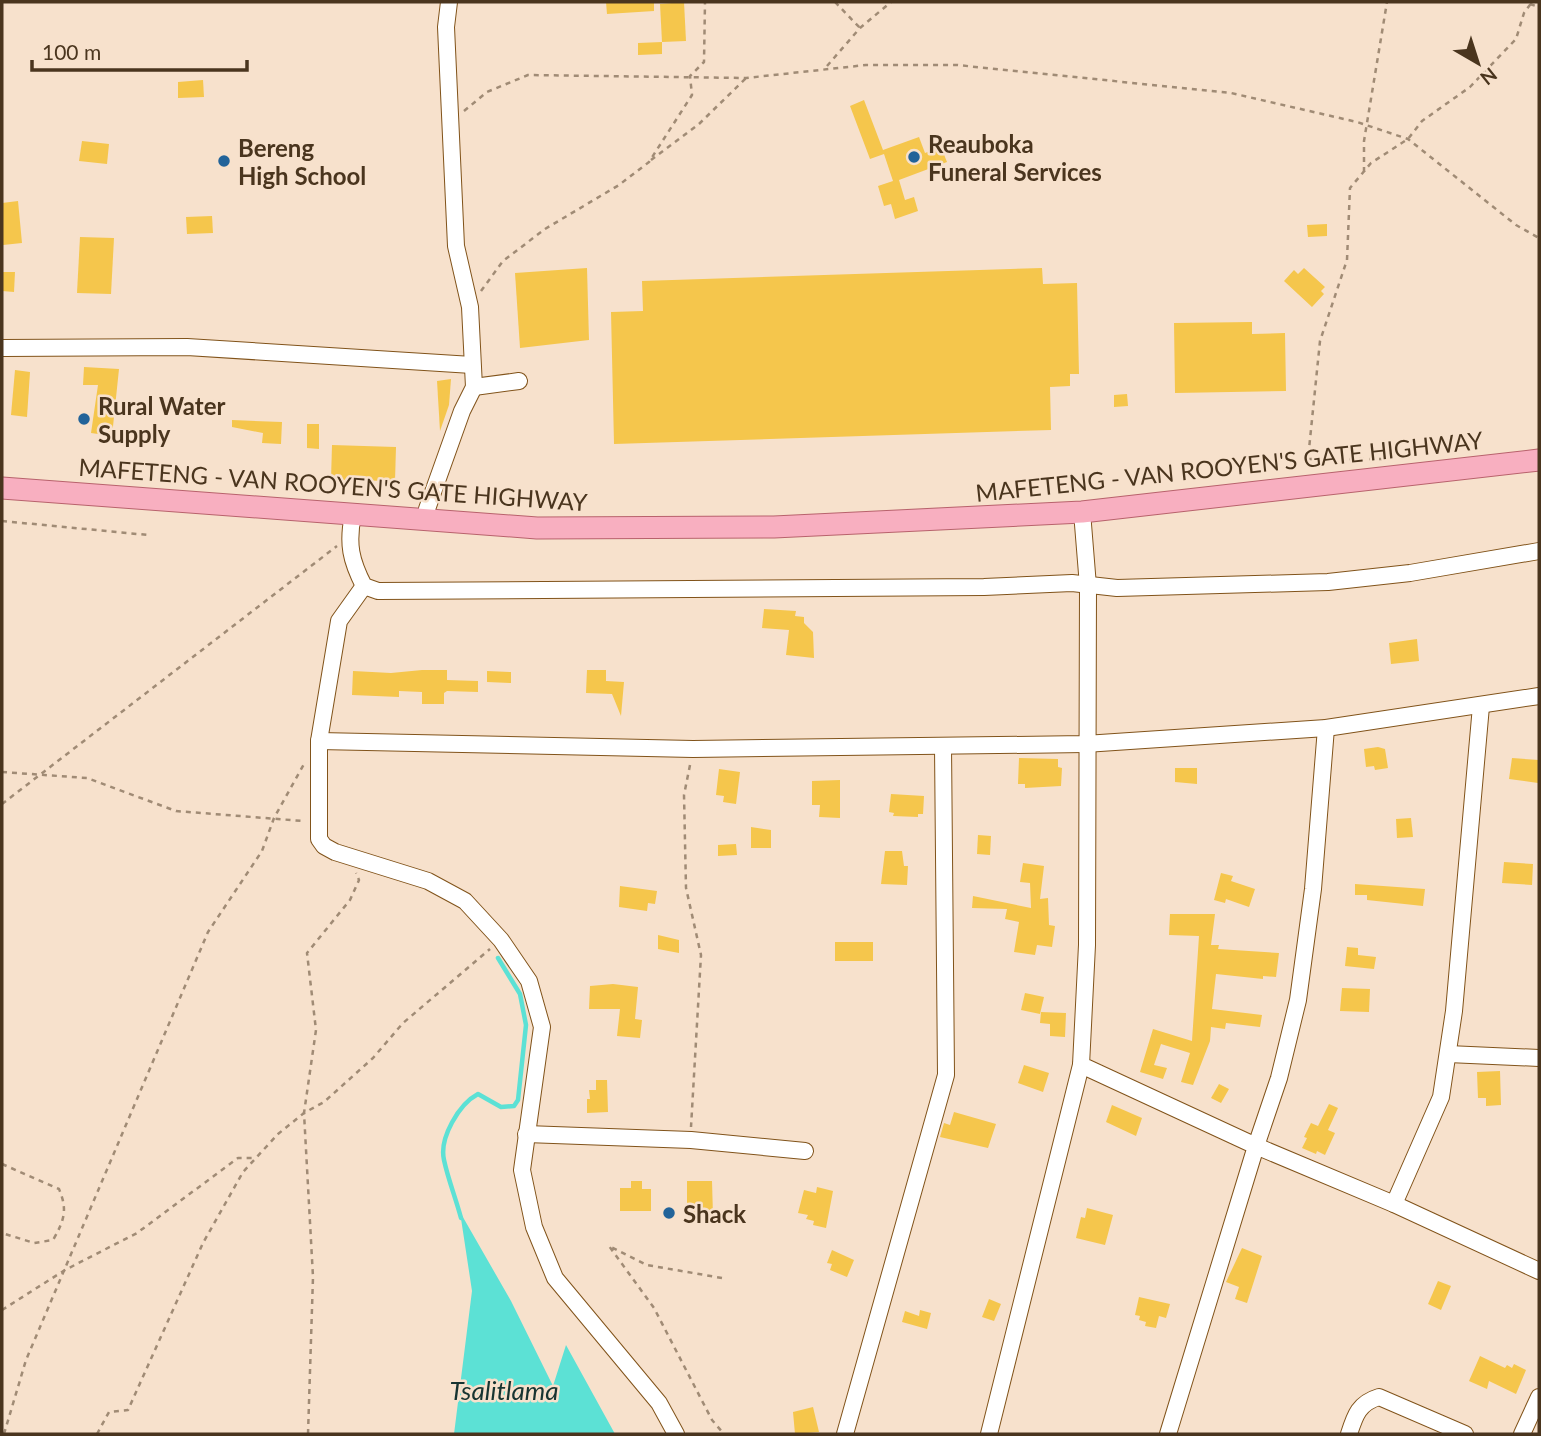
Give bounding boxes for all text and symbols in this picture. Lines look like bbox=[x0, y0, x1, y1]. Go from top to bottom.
scale bar bbox=[32, 28, 247, 72]
north arrow bbox=[1443, 28, 1513, 98]
text: 100 m bbox=[42, 39, 101, 64]
text: N bbox=[1476, 63, 1502, 90]
place label: Reauboka Funeral Services bbox=[928, 129, 1102, 186]
place label: Bereng High School bbox=[238, 133, 366, 190]
marker: Reauboka Funeral Services bbox=[906, 149, 922, 165]
marker: Bereng High School bbox=[216, 153, 232, 169]
place label: Rural Water Supply bbox=[98, 391, 226, 448]
marker: Rural Water Supply bbox=[76, 411, 92, 427]
street label: MAFETENG - VAN ROOYEN'S GATE HIGHWAY bbox=[974, 425, 1484, 507]
street label: MAFETENG - VAN ROOYEN'S GATE HIGHWAY bbox=[78, 452, 588, 516]
place label: Shack bbox=[683, 1199, 746, 1228]
marker: Shack bbox=[661, 1205, 677, 1221]
water label: Tsalitlama bbox=[449, 1374, 559, 1406]

